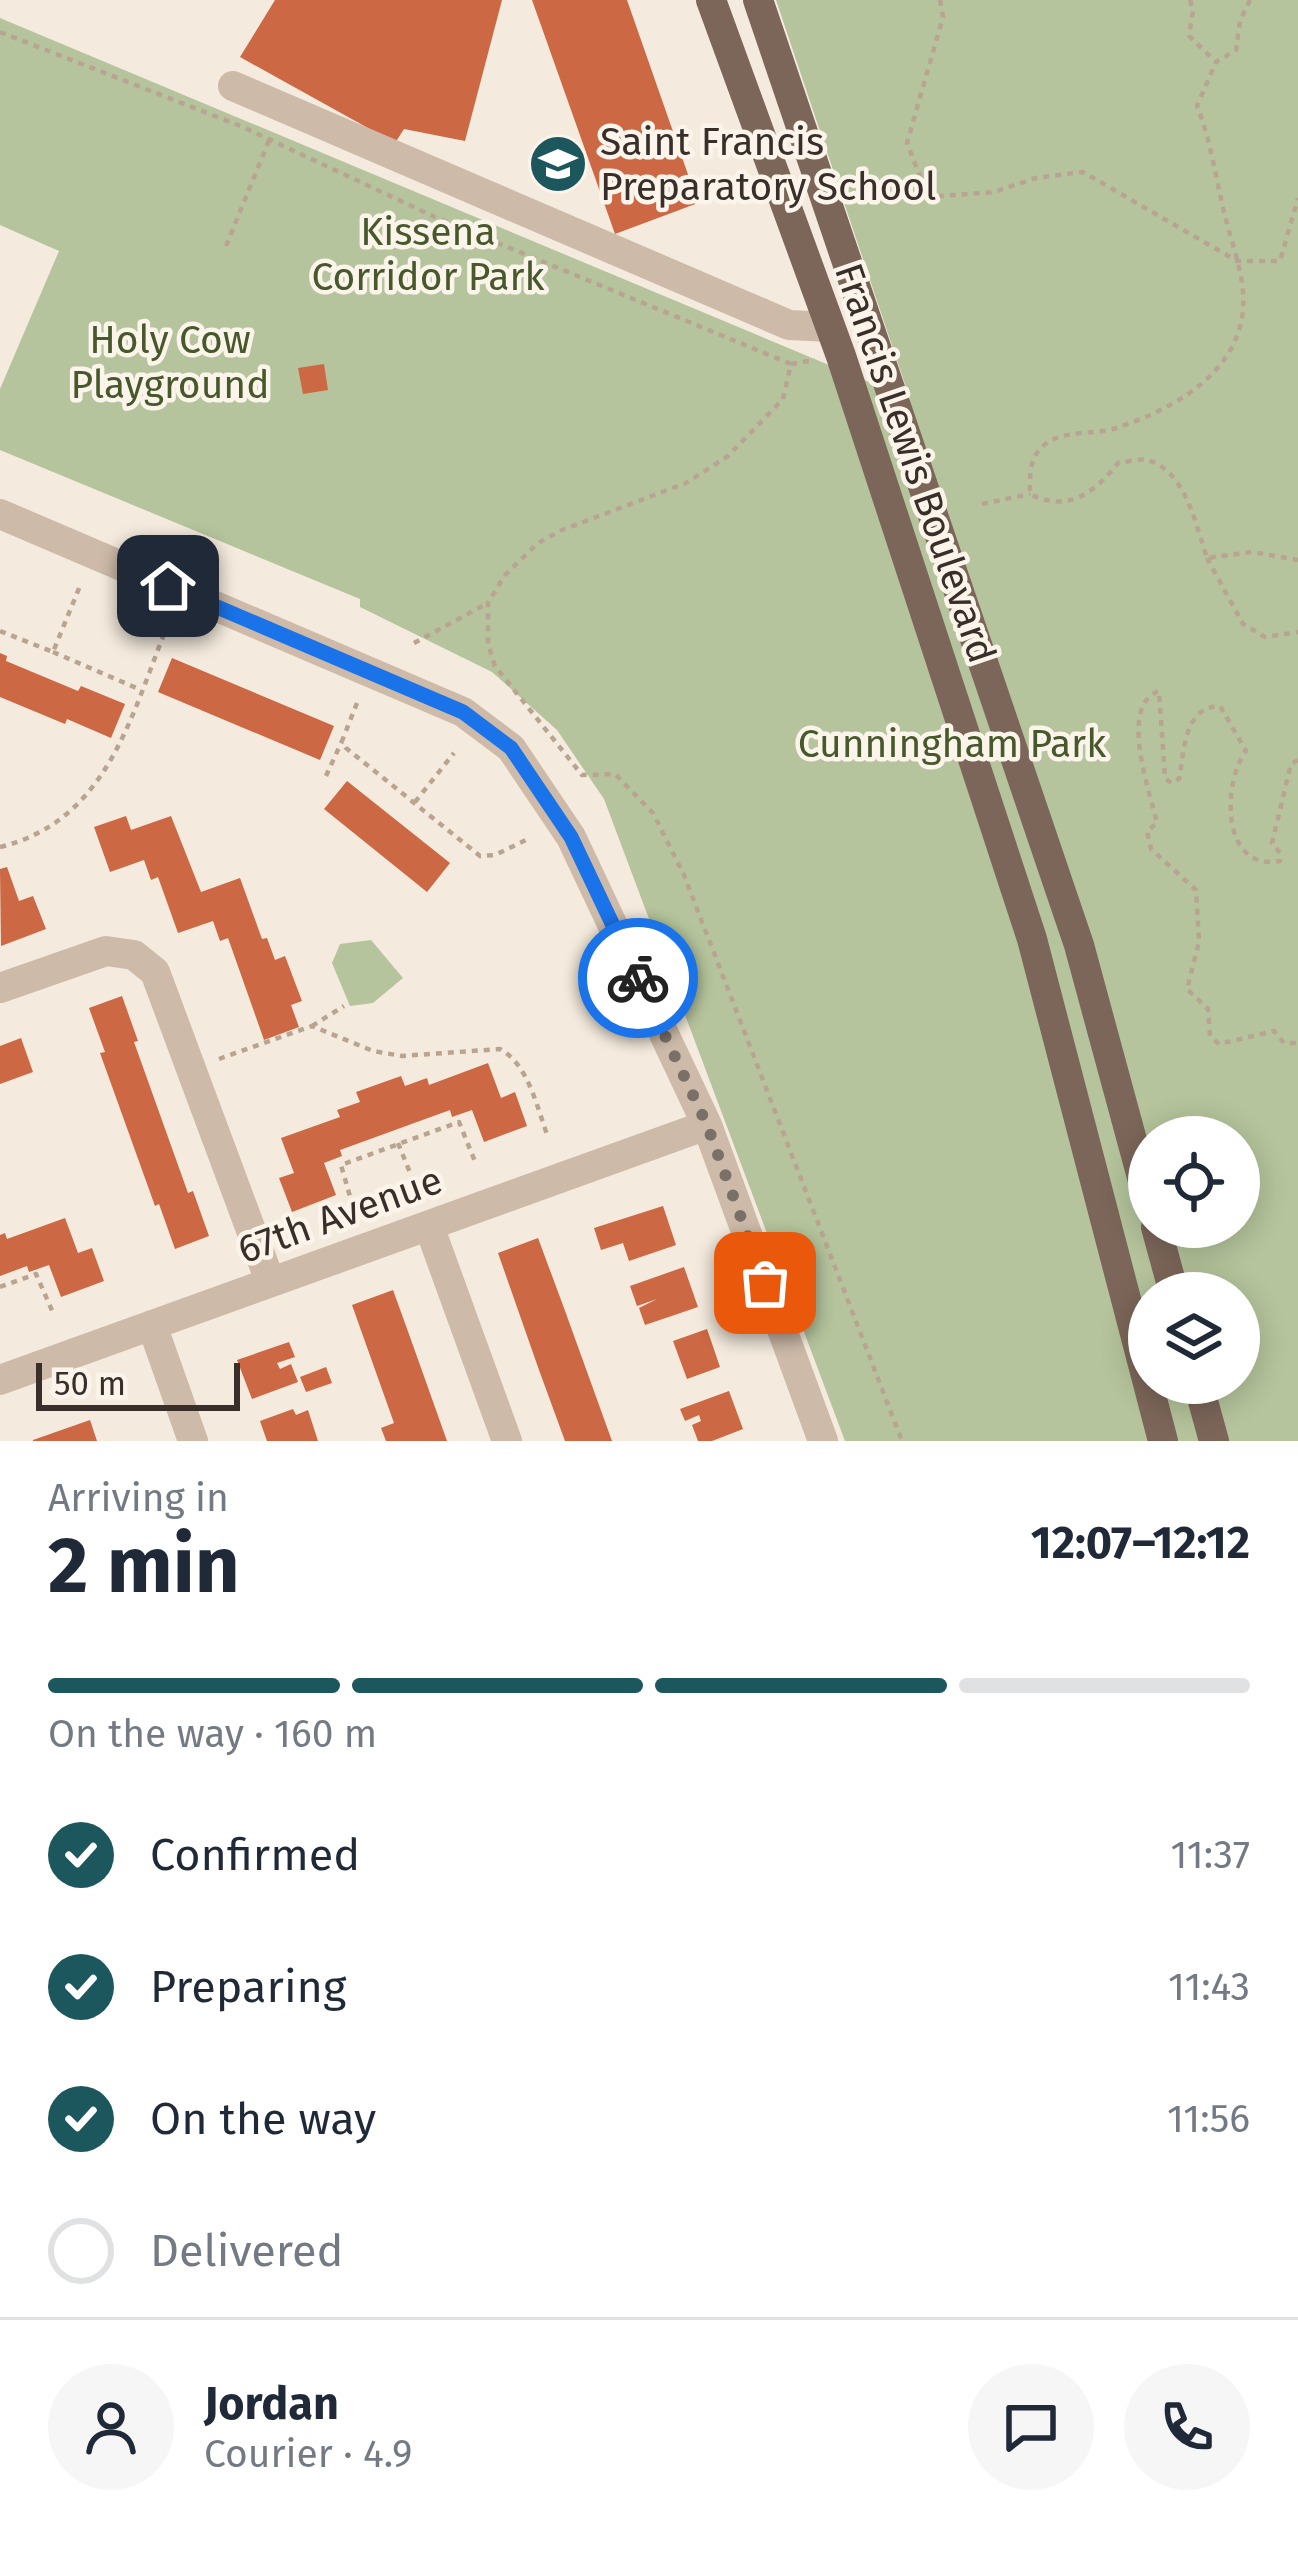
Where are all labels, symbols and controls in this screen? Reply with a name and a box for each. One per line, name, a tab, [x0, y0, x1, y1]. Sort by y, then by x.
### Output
place label: Saint Francis Preparatory School	[600, 119, 937, 210]
school or university icon: Saint Francis Preparatory School	[527, 133, 589, 195]
park label: Kissena Corridor Park	[311, 209, 545, 300]
street label: Francis Lewis Boulevard	[825, 257, 1005, 669]
park label: Holy Cow Playground	[70, 317, 270, 408]
pin	[117, 535, 219, 637]
icon: home	[135, 553, 201, 619]
park label: Cunningham Park	[798, 721, 1106, 767]
courier	[578, 918, 698, 1038]
icon: bike	[605, 945, 671, 1011]
map controls	[1128, 1116, 1260, 1404]
button: locate	[1128, 1116, 1260, 1248]
street label: 67th Avenue	[232, 1157, 448, 1273]
pin	[714, 1232, 816, 1334]
icon: bag	[732, 1250, 798, 1316]
button: layers	[1128, 1272, 1260, 1404]
scale bar	[36, 1357, 240, 1410]
text: 50 m	[54, 1364, 126, 1404]
text: Arriving in	[48, 1475, 229, 1521]
text: 12:07–12:12	[1031, 1516, 1250, 1570]
text: 2 min	[48, 1519, 240, 1613]
text: On the way · 160 m	[48, 1711, 377, 1757]
icon: check	[48, 1822, 114, 1888]
text: Confirmed	[150, 1828, 360, 1882]
text: 11:37	[1170, 1832, 1250, 1878]
icon: check	[48, 1954, 114, 2020]
text: Preparing	[150, 1960, 346, 2014]
text: 11:43	[1168, 1964, 1250, 2010]
icon: check	[48, 2086, 114, 2152]
text: On the way	[150, 2092, 376, 2146]
text: 11:56	[1167, 2096, 1250, 2142]
text: Delivered	[150, 2224, 343, 2278]
button: person	[48, 2364, 174, 2490]
button: chat	[968, 2364, 1094, 2490]
button: phone	[1124, 2364, 1250, 2490]
text: Jordan	[204, 2377, 339, 2431]
text: Courier · 4.9	[204, 2431, 413, 2477]

